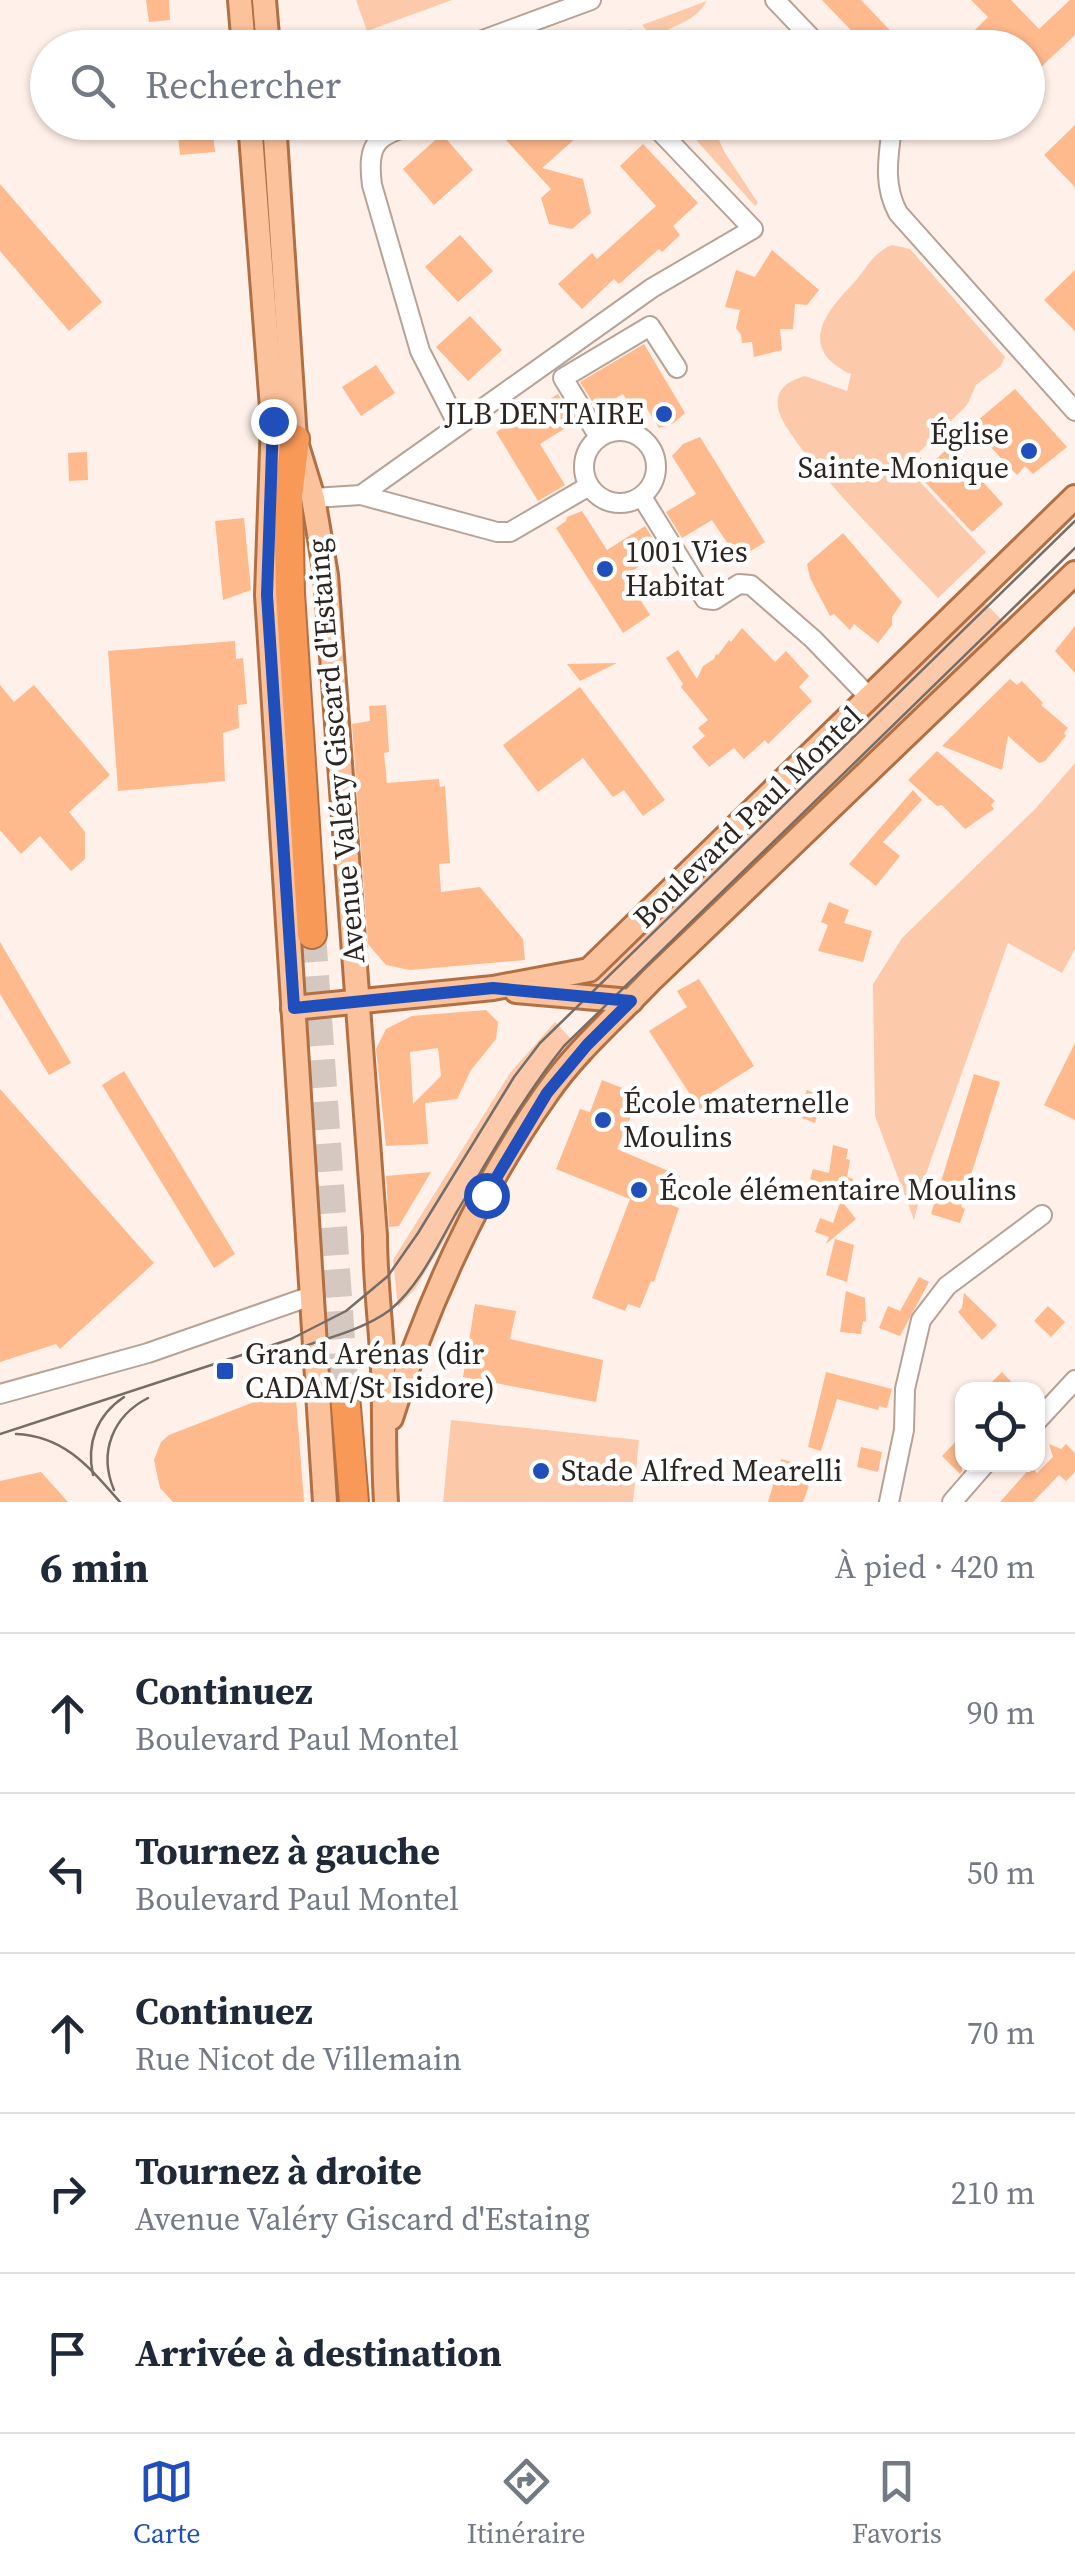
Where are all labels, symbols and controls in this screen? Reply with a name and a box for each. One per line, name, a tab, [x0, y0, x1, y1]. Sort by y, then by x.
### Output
search box	[30, 30, 1045, 140]
icon: search	[65, 58, 120, 113]
text: Rechercher	[145, 59, 341, 111]
place label: JLB DENTAIRE	[444, 393, 644, 434]
route end	[251, 399, 297, 445]
marker: JLB DENTAIRE	[653, 403, 675, 425]
place label: Église Sainte-Monique	[798, 413, 1009, 488]
marker: Église Sainte-Monique	[1018, 440, 1040, 462]
place label: 1001 Vies Habitat	[625, 531, 748, 606]
street label: Avenue Valéry Giscard d'Estaing	[296, 537, 375, 965]
marker: 1001 Vies Habitat	[594, 558, 616, 580]
street label: Boulevard Paul Montel	[624, 696, 871, 937]
place label: École maternelle Moulins	[623, 1082, 850, 1157]
marker: École maternelle Moulins	[592, 1109, 614, 1131]
place label: École élémentaire Moulins	[659, 1169, 1017, 1210]
route start	[464, 1173, 510, 1219]
marker: École élémentaire Moulins	[628, 1179, 650, 1201]
place label: Grand Arénas (dir CADAM/St Isidore)	[245, 1333, 495, 1408]
marker: Grand Arénas (dir CADAM/St Isidore)	[214, 1360, 236, 1382]
map controls	[955, 1382, 1045, 1472]
button: locate	[955, 1382, 1045, 1472]
place label: Stade Alfred Mearelli	[561, 1450, 842, 1491]
marker: Stade Alfred Mearelli	[530, 1460, 552, 1482]
text: 6 min	[40, 1538, 149, 1596]
text: À pied · 420 m	[835, 1545, 1035, 1589]
text: Continuez	[135, 1665, 313, 1717]
icon: ahead	[40, 1686, 95, 1741]
text: 90 m	[967, 1691, 1035, 1735]
text: Boulevard Paul Montel	[135, 1717, 459, 1761]
text: Tournez à gauche	[135, 1825, 440, 1877]
icon: left	[40, 1846, 95, 1901]
text: 50 m	[967, 1851, 1035, 1895]
text: Boulevard Paul Montel	[135, 1877, 459, 1921]
text: Continuez	[135, 1985, 313, 2037]
icon: ahead	[40, 2006, 95, 2061]
text: 70 m	[967, 2011, 1035, 2055]
text: Rue Nicot de Villemain	[135, 2037, 462, 2081]
text: Tournez à droite	[135, 2145, 422, 2197]
icon: right	[40, 2166, 95, 2221]
text: 210 m	[951, 2171, 1035, 2215]
text: Avenue Valéry Giscard d'Estaing	[135, 2197, 590, 2241]
icon: arrive	[40, 2326, 95, 2381]
text: Arrivée à destination	[135, 2327, 502, 2379]
tab: Carte	[133, 2454, 201, 2552]
tab: Itinéraire	[467, 2454, 586, 2552]
tab: Favoris	[852, 2454, 942, 2552]

